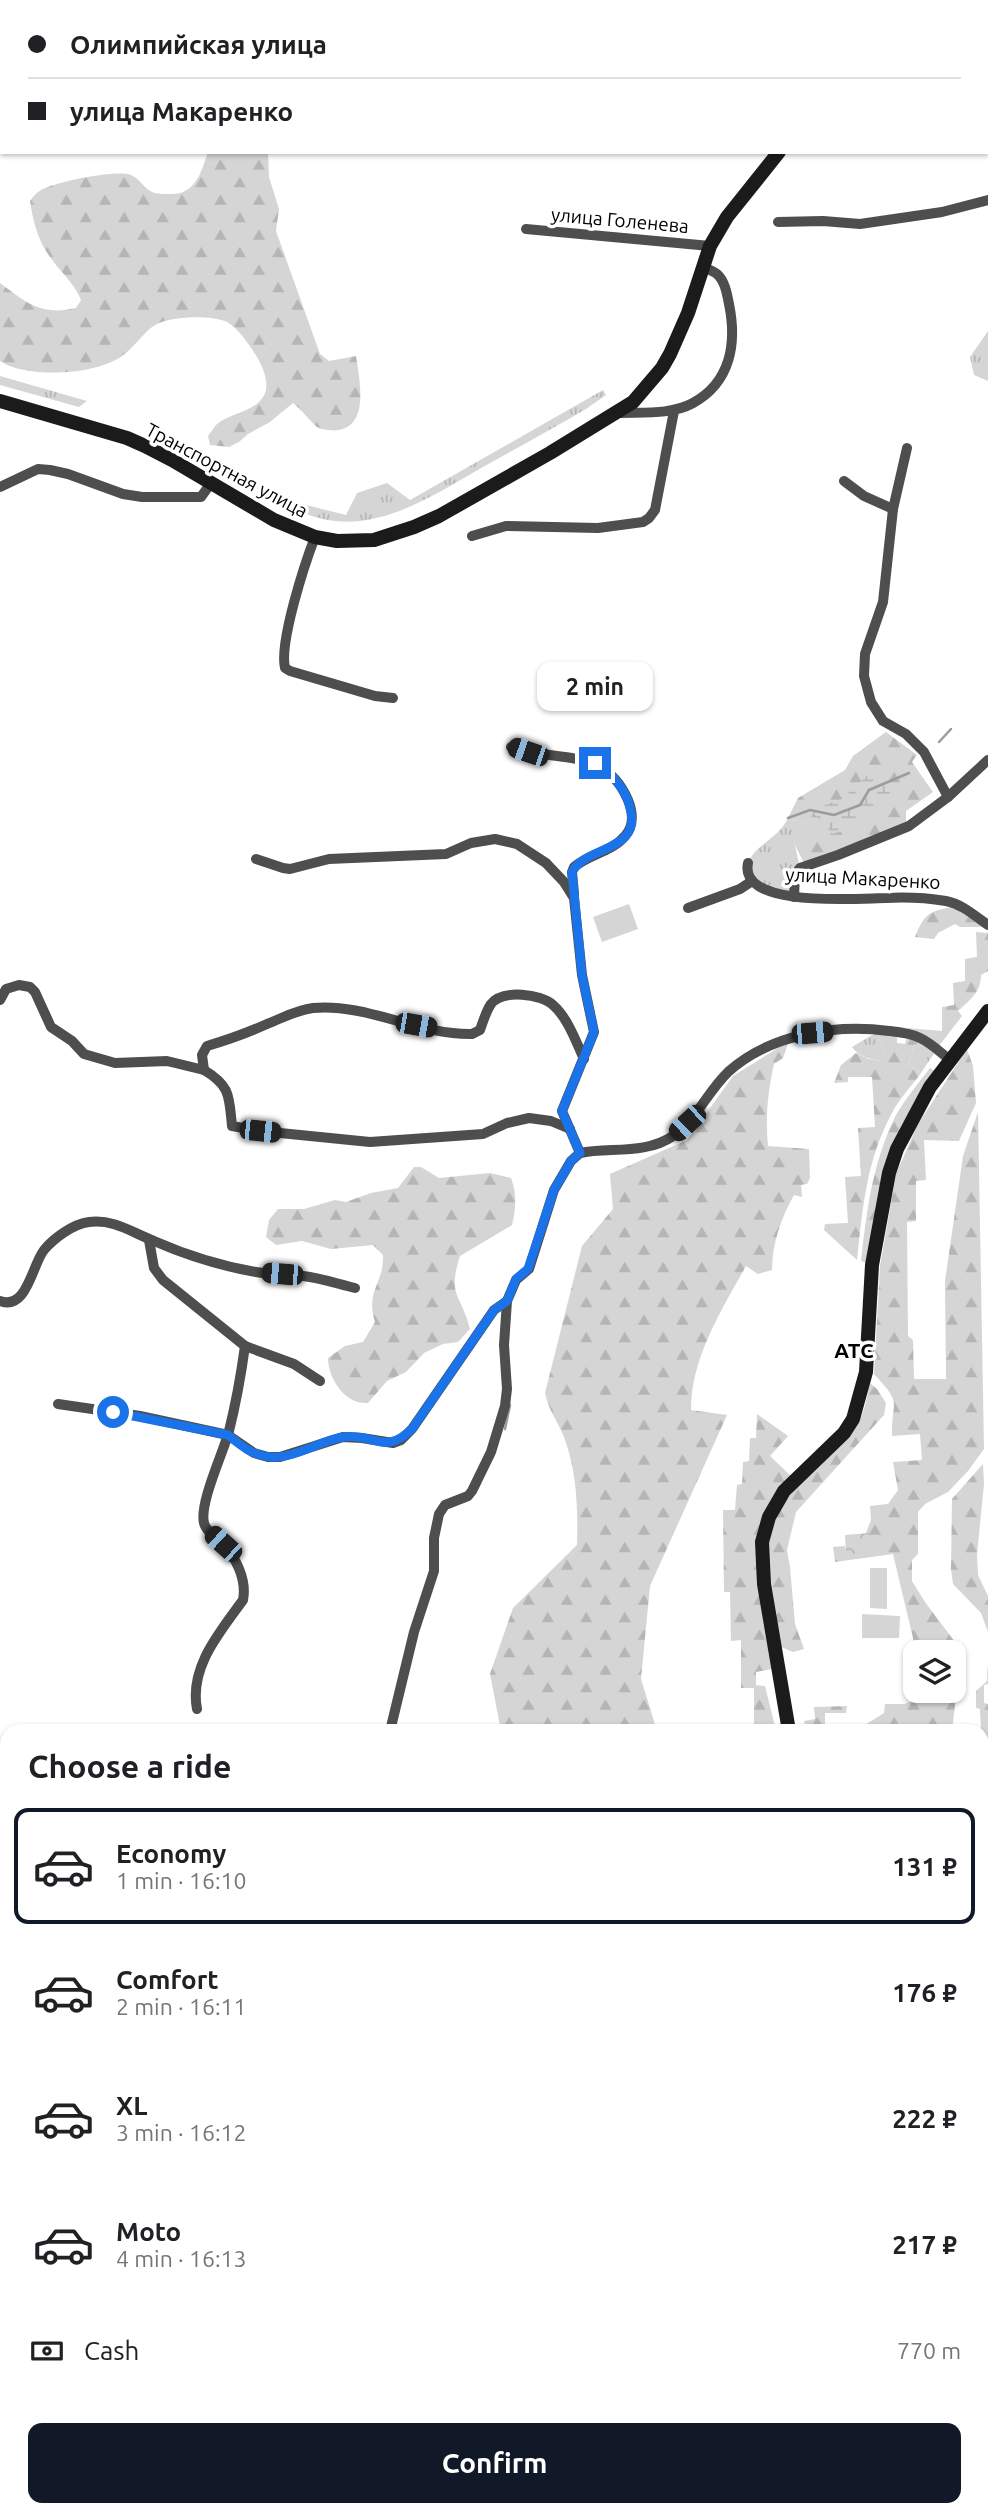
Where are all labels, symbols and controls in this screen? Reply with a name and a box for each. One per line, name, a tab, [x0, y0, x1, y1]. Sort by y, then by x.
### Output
text: Олимпийская улица	[70, 30, 327, 59]
text: улица Макаренко	[70, 97, 293, 126]
street label: улица Голенева	[550, 203, 690, 237]
street label: Транспортная улица	[142, 418, 312, 522]
callout: 2 min	[537, 662, 653, 710]
text: 2 min	[566, 674, 624, 699]
car	[505, 735, 552, 769]
route end	[579, 747, 611, 779]
street label: улица Макаренко	[785, 863, 941, 893]
car	[394, 1011, 439, 1039]
car	[791, 1021, 834, 1045]
car	[665, 1101, 710, 1145]
car	[239, 1118, 282, 1144]
car	[261, 1262, 304, 1286]
district label: АТС	[834, 1338, 874, 1362]
route start	[97, 1396, 129, 1428]
car	[201, 1522, 246, 1566]
map controls	[903, 1640, 966, 1703]
button: layers	[903, 1640, 966, 1703]
text: Choose a ride	[28, 1748, 231, 1784]
icon: car	[32, 1835, 95, 1898]
text: Economy	[116, 1839, 226, 1868]
text: 131 ₽	[892, 1852, 957, 1881]
text: 1 min · 16:10	[116, 1868, 247, 1893]
icon: car	[32, 1961, 95, 2024]
text: Comfort	[116, 1965, 219, 1994]
text: 176 ₽	[892, 1978, 957, 2007]
text: 2 min · 16:11	[116, 1994, 247, 2019]
icon: car	[32, 2087, 95, 2150]
text: XL	[116, 2091, 147, 2120]
text: 222 ₽	[892, 2104, 957, 2133]
text: 3 min · 16:12	[116, 2120, 247, 2145]
icon: car	[32, 2213, 95, 2276]
text: Moto	[116, 2217, 181, 2246]
text: 217 ₽	[892, 2230, 957, 2259]
text: 4 min · 16:13	[116, 2246, 247, 2271]
icon: cash	[28, 2332, 66, 2370]
text: Cash	[84, 2336, 139, 2365]
text: 770 m	[897, 2338, 961, 2363]
button: Confirm	[28, 2423, 961, 2503]

